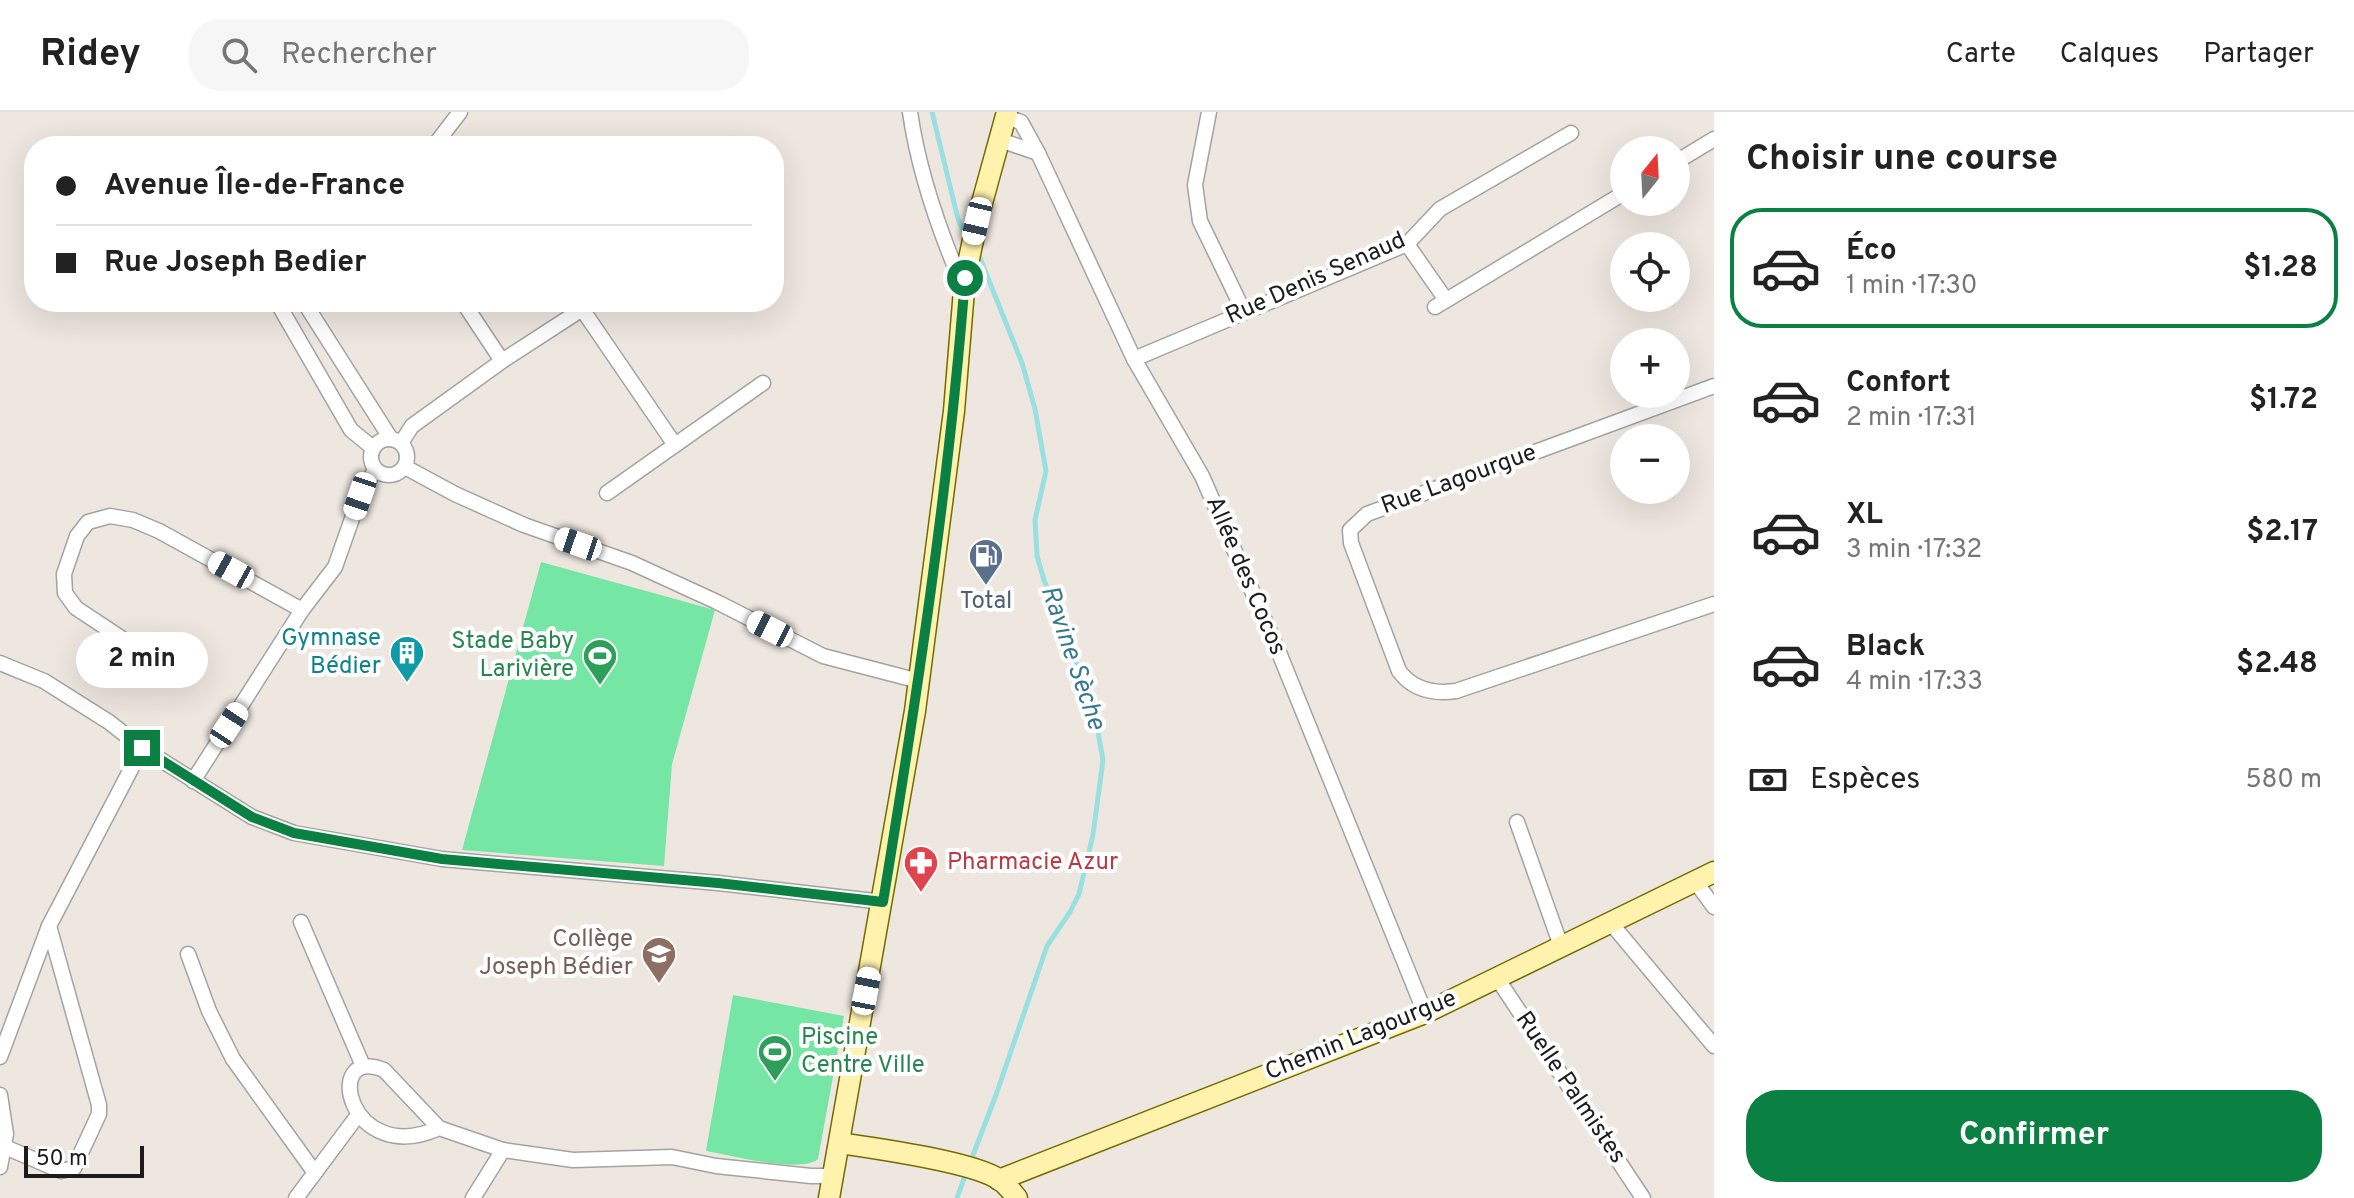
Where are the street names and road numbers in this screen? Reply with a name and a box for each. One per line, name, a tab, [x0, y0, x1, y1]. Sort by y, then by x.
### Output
street label: Rue Denis Senaud	[1221, 226, 1411, 332]
street label: Rue Lagourgue	[1377, 438, 1541, 522]
street label: Allée des Cocos	[1198, 492, 1292, 660]
street label: Chemin Lagourgue	[1261, 984, 1461, 1088]
street label: Ruelle Palmistes	[1508, 1006, 1632, 1170]

